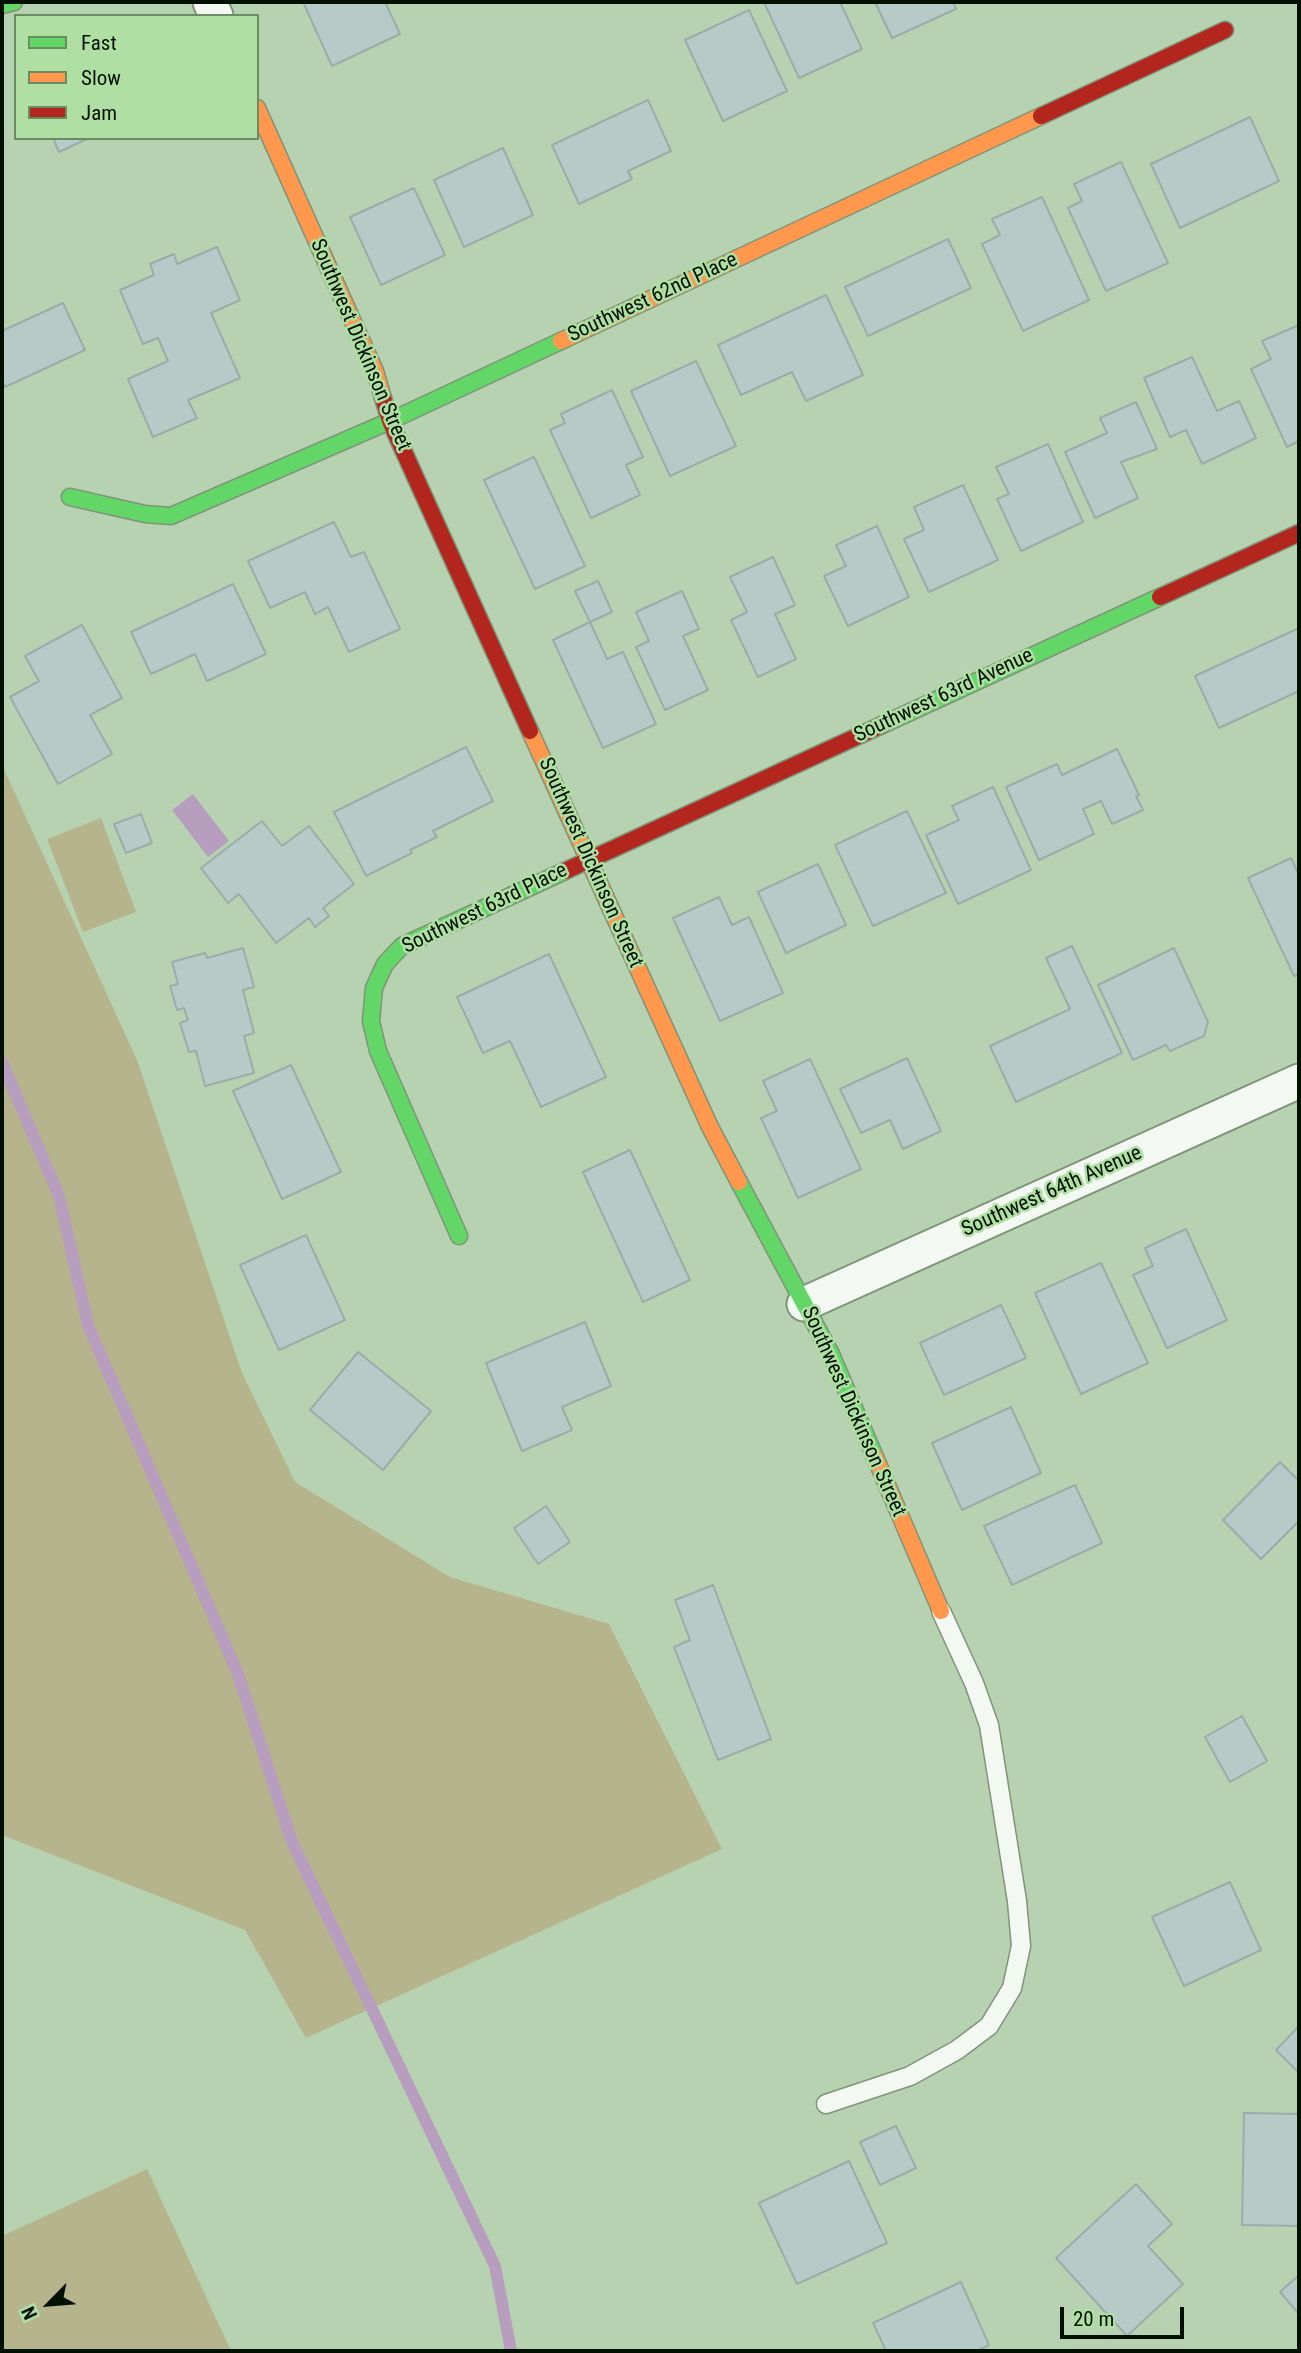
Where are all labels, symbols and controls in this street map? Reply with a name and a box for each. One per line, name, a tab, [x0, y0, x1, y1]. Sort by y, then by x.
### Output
legend	[14, 14, 259, 140]
text: Fast	[81, 31, 117, 55]
text: Slow	[81, 66, 121, 90]
text: Jam	[81, 101, 117, 125]
street label: Southwest Dickinson Street	[304, 235, 416, 455]
street label: Southwest 62nd Place	[564, 248, 742, 348]
street label: Southwest 63rd Avenue	[850, 643, 1038, 749]
street label: Southwest Dickinson Street	[532, 754, 648, 972]
street label: Southwest 63rd Place	[398, 858, 572, 960]
street label: Southwest 64th Avenue	[958, 1141, 1146, 1243]
street label: Southwest Dickinson Street	[795, 1303, 911, 1521]
north arrow	[14, 2269, 84, 2339]
scale bar	[1063, 2294, 1187, 2338]
text: N	[17, 2303, 42, 2323]
text: 20 m	[1073, 2307, 1114, 2331]

